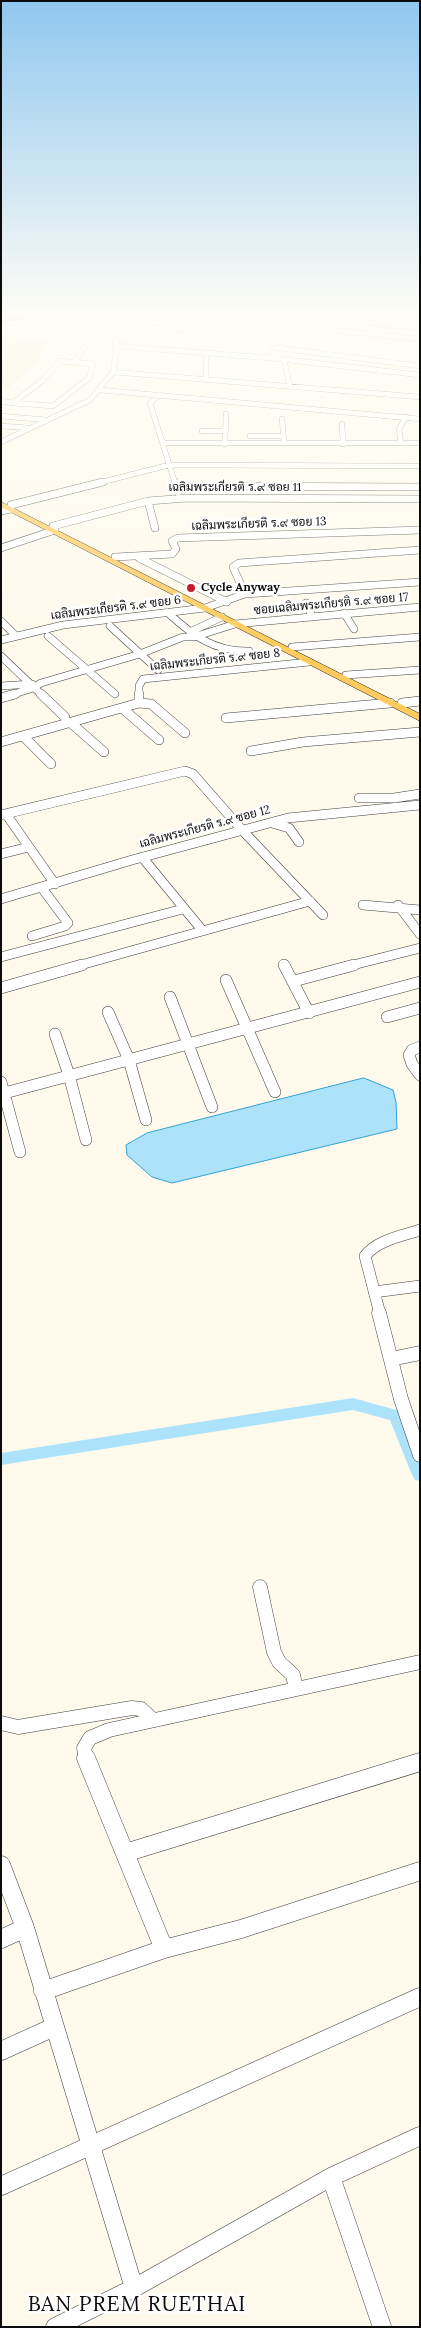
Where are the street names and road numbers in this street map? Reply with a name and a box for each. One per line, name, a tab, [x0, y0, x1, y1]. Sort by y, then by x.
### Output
street label: เฉลิมพระเกียรติ ร.๙ ซอย 11	[169, 481, 301, 495]
street label: เฉลิมพระเกียรติ ร.๙ ซอย 13	[191, 514, 327, 534]
street label: ซอยเฉลิมพระเกียรติ ร.๙ ซอย 17	[253, 590, 409, 618]
street label: เฉลิมพระเกียรติ ร.๙ ซอย 6	[50, 593, 182, 623]
street label: เฉลิมพระเกียรติ ร.๙ ซอย 8	[149, 646, 281, 674]
street label: เฉลิมพระเกียรติ ร.๙ ซอย 12	[138, 803, 272, 851]

